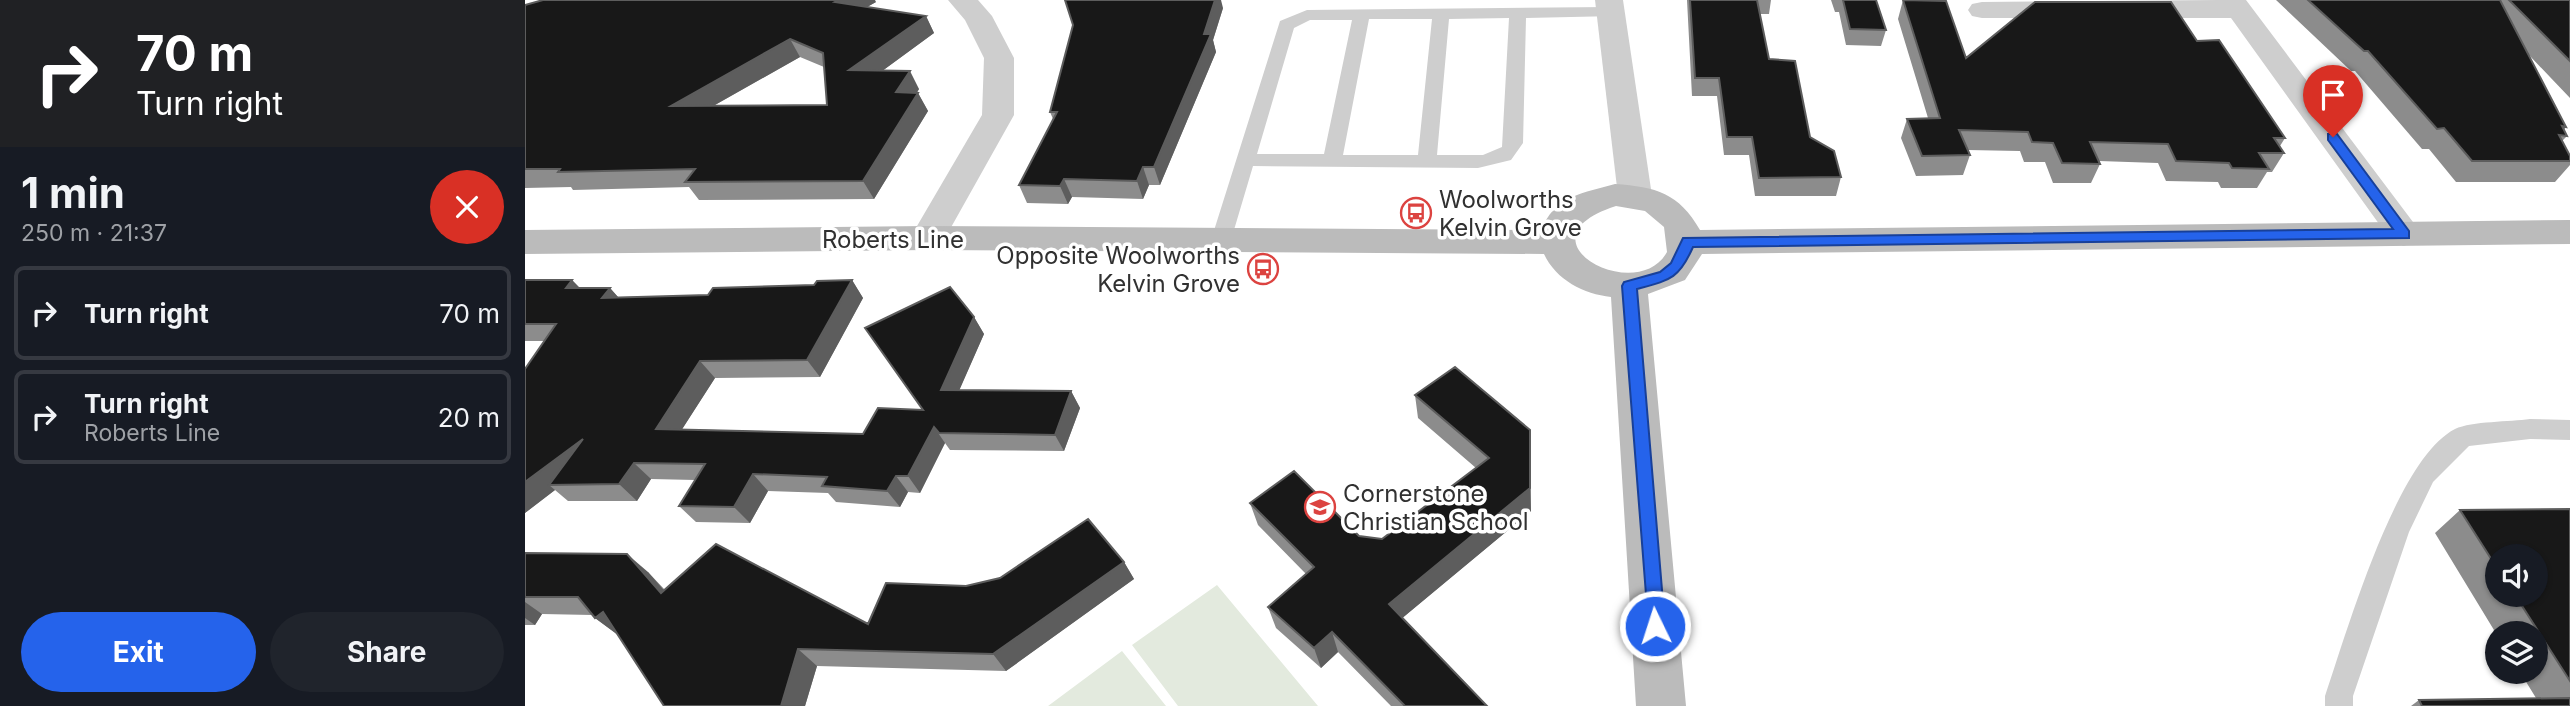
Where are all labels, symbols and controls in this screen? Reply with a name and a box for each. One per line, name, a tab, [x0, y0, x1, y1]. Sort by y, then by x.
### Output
text: 70 m	[136, 24, 253, 83]
icon: right	[21, 28, 112, 119]
pin	[2303, 65, 2363, 137]
icon: arrive	[2314, 76, 2352, 114]
text: Turn right	[136, 84, 283, 123]
text: 1 min	[21, 167, 125, 218]
button: close	[430, 170, 504, 244]
place label: Woolworths Kelvin Grove	[1439, 185, 1582, 242]
bus stop icon: Woolworths Kelvin Grove	[1399, 196, 1433, 230]
text: 250 m · 21:37	[21, 219, 167, 247]
street label: Roberts Line	[822, 225, 964, 254]
place label: Opposite Woolworths Kelvin Grove	[996, 241, 1240, 298]
bus stop icon: Opposite Woolworths Kelvin Grove	[1246, 252, 1280, 286]
icon: right	[25, 294, 63, 332]
text: Turn right	[84, 298, 209, 329]
text: 70 m	[439, 298, 500, 329]
text: Turn right	[84, 388, 209, 419]
icon: right	[25, 398, 63, 436]
text: 20 m	[438, 402, 500, 433]
text: Roberts Line	[84, 419, 220, 447]
place label: Cornerstone Christian School	[1343, 479, 1529, 536]
school or university icon: Cornerstone Christian School	[1303, 490, 1337, 524]
map controls	[2485, 544, 2548, 684]
button: sound	[2485, 544, 2548, 607]
position arrow	[1618, 589, 1692, 663]
button: Exit	[21, 612, 256, 692]
button: Share	[270, 612, 504, 692]
button: layers	[2485, 621, 2548, 684]

